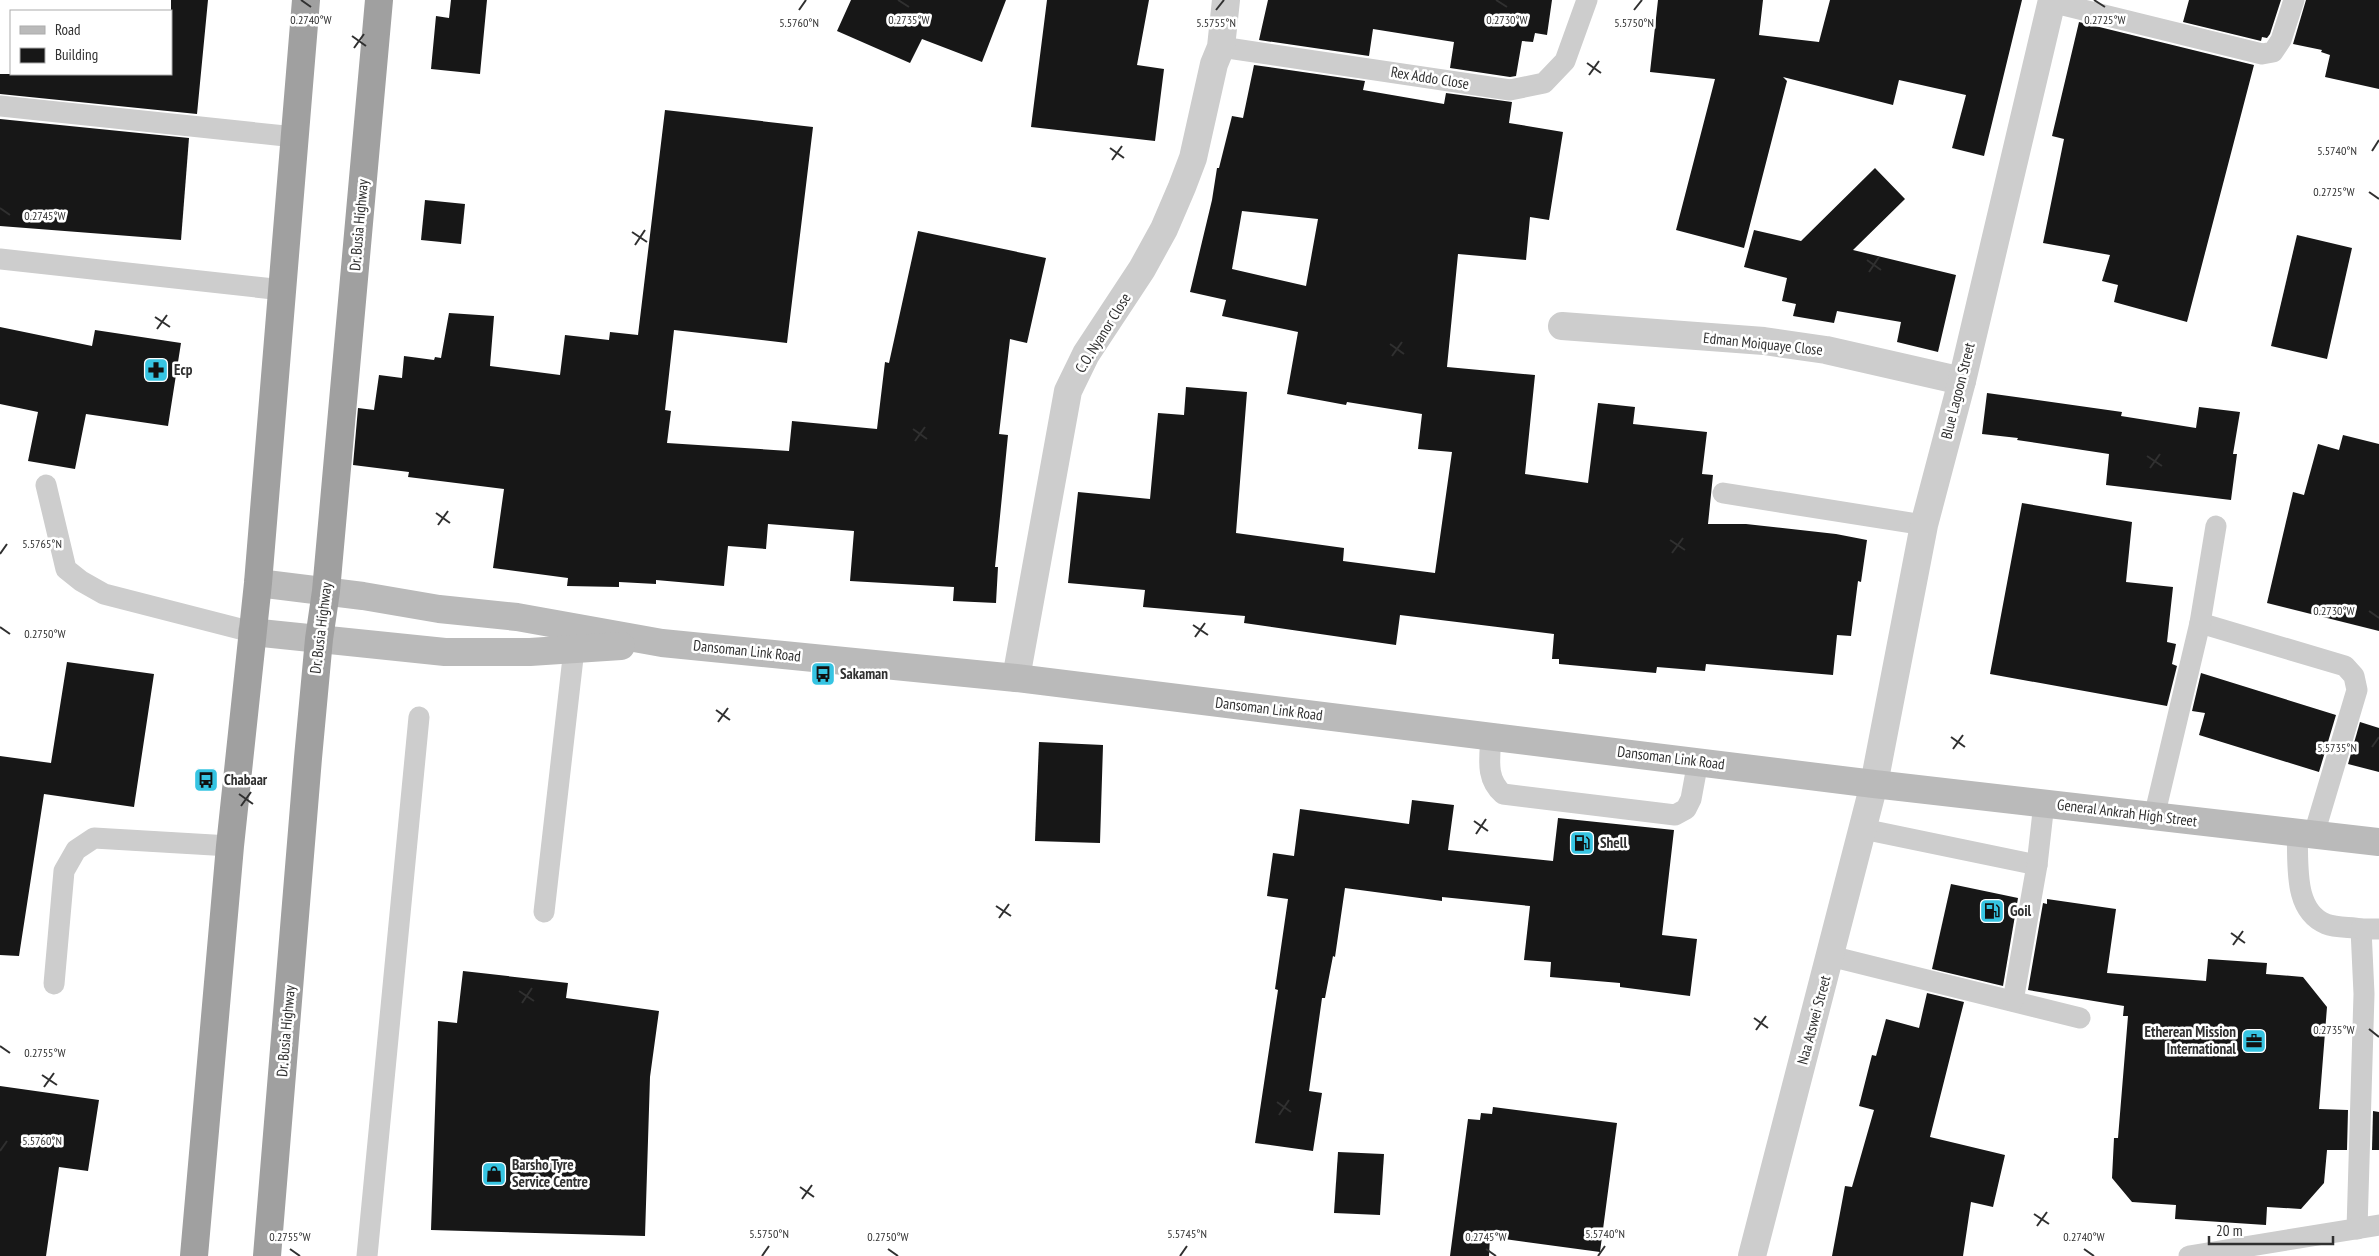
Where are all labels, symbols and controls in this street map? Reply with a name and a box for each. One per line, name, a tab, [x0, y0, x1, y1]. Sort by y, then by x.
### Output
legend	[10, 10, 172, 75]
text: 0.2740°W	[290, 12, 332, 27]
text: 0.2735°W	[888, 12, 930, 27]
text: 0.2730°W	[1486, 12, 1528, 27]
text: 0.2725°W	[2084, 12, 2126, 27]
text: 5.5760°N	[779, 15, 819, 30]
text: 5.5755°N	[1196, 15, 1236, 30]
text: 5.5750°N	[1614, 15, 1654, 30]
text: Road	[55, 20, 81, 39]
text: Building	[55, 45, 98, 64]
street label: Rex Addo Close	[1390, 62, 1471, 93]
text: 5.5740°N	[2317, 143, 2357, 158]
street label: Dr. Busia Highway	[345, 178, 372, 272]
text: 0.2725°W	[2313, 184, 2355, 199]
text: 0.2745°W	[24, 208, 66, 223]
street label: C.O. Nyanor Close	[1071, 289, 1135, 376]
street label: Edman Moiquaye Close	[1702, 328, 1824, 359]
street label: Blue Lagoon Street	[1936, 341, 1979, 441]
pharmacy icon: Ecp	[143, 357, 169, 383]
place label: Ecp	[174, 360, 193, 379]
text: 5.5765°N	[22, 536, 62, 551]
street label: Dr. Busia Highway	[305, 581, 336, 675]
text: 0.2730°W	[2313, 603, 2355, 618]
text: 0.2750°W	[24, 626, 66, 641]
street label: Dansoman Link Road	[692, 635, 802, 666]
bus stop icon: Sakaman	[810, 661, 836, 687]
place label: Sakaman	[840, 664, 888, 683]
street label: Dansoman Link Road	[1214, 693, 1324, 725]
text: 5.5735°N	[2317, 740, 2357, 755]
street label: Dansoman Link Road	[1616, 742, 1726, 774]
bus stop icon: Chabaar	[193, 767, 219, 793]
place label: Chabaar	[224, 770, 268, 789]
street label: General Ankrah High Street	[2056, 794, 2198, 831]
fuel station icon: Shell	[1569, 830, 1595, 856]
place label: Shell	[1600, 833, 1627, 852]
fuel station icon: Goil	[1979, 898, 2005, 924]
place label: Goil	[2010, 901, 2032, 920]
street label: Naa Atswei Street	[1793, 973, 1835, 1066]
street label: Dr. Busia Highway	[272, 984, 299, 1078]
place label: Etherean Mission International	[2145, 1022, 2236, 1058]
text: 0.2735°W	[2313, 1022, 2355, 1037]
office icon: Etherean Mission International	[2241, 1028, 2267, 1054]
text: 0.2755°W	[24, 1045, 66, 1060]
text: 5.5760°N	[22, 1133, 62, 1148]
place label: Barsho Tyre Service Centre	[512, 1155, 588, 1191]
shop icon: Barsho Tyre Service Centre	[481, 1161, 507, 1187]
scale bar	[2209, 1214, 2333, 1246]
text: 20 m	[2216, 1221, 2242, 1240]
text: 5.5750°N	[749, 1226, 789, 1241]
text: 5.5745°N	[1167, 1226, 1207, 1241]
text: 5.5740°N	[1585, 1226, 1625, 1241]
text: 0.2755°W	[269, 1229, 311, 1244]
text: 0.2750°W	[867, 1229, 909, 1244]
text: 0.2745°W	[1465, 1229, 1507, 1244]
text: 0.2740°W	[2063, 1229, 2105, 1244]

